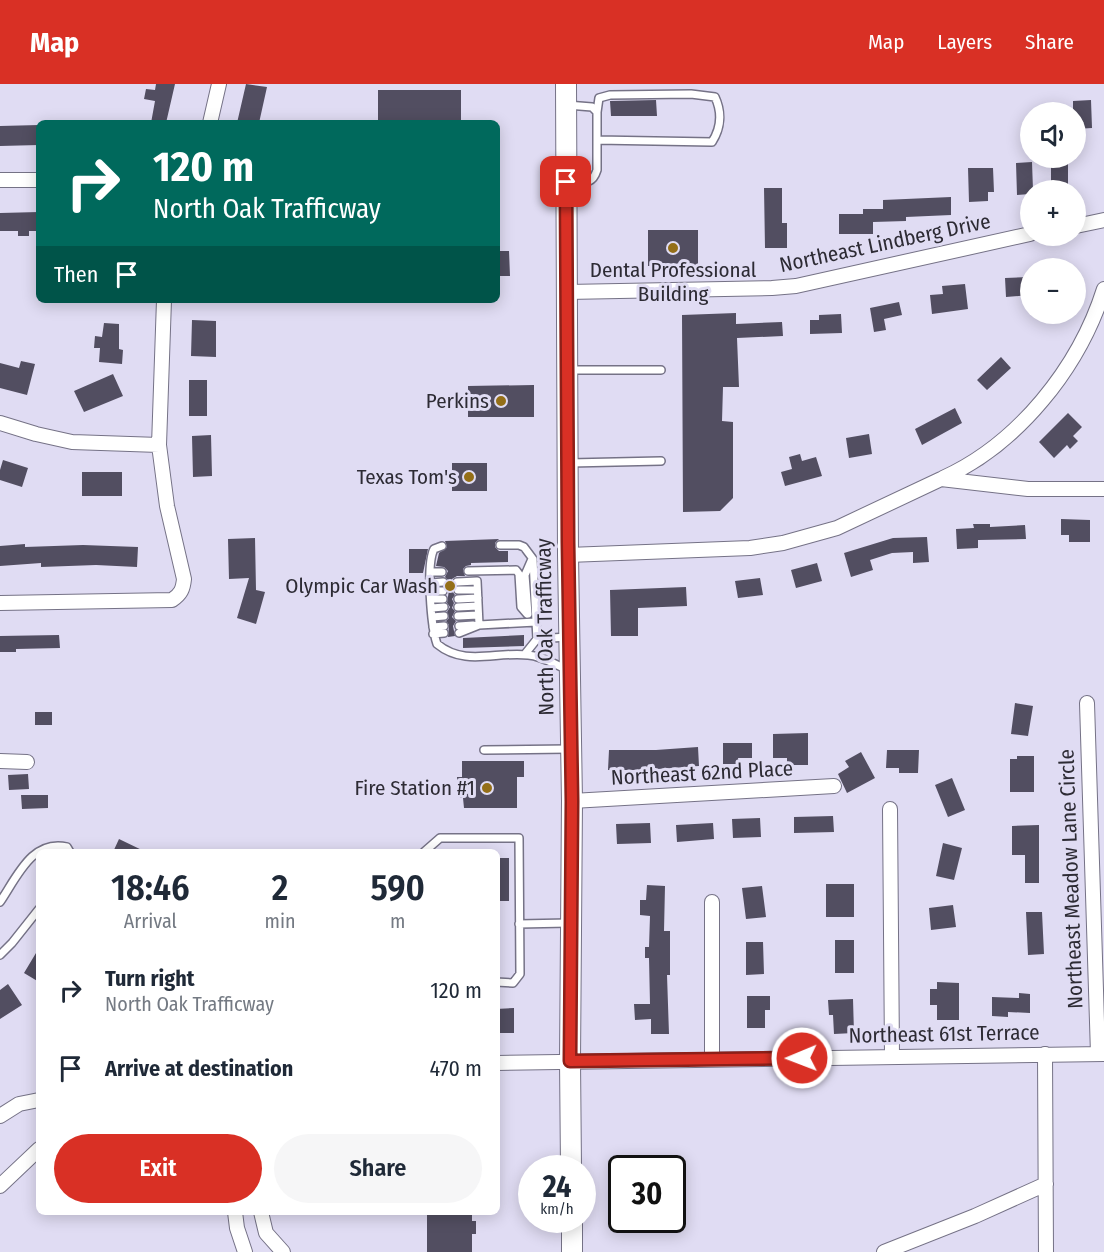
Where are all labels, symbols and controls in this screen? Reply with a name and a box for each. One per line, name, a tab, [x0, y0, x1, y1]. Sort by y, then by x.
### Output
text: Map	[30, 26, 79, 59]
text: Map	[868, 29, 904, 55]
text: Layers	[937, 29, 992, 55]
text: Share	[1025, 29, 1074, 55]
map controls	[1020, 102, 1086, 324]
button: sound	[1020, 102, 1086, 168]
text: 120 m	[153, 142, 254, 192]
icon: right	[54, 144, 132, 222]
pin	[540, 156, 591, 207]
icon: arrive	[549, 165, 582, 198]
button: +	[1020, 180, 1086, 246]
text: North Oak Trafficway	[153, 193, 381, 225]
street label: Northeast Lindberg Drive	[777, 208, 993, 278]
marker: Dental Professional Building	[666, 241, 680, 255]
place label: Dental Professional Building	[590, 257, 757, 307]
icon: arrive	[110, 258, 143, 291]
button: −	[1020, 258, 1086, 324]
text: Then	[54, 261, 98, 288]
place label: Perkins	[426, 388, 489, 414]
marker: Perkins	[494, 394, 508, 408]
place label: Texas Tom's	[357, 464, 457, 490]
marker: Texas Tom's	[462, 470, 476, 484]
street label: North Oak Trafficway	[530, 538, 560, 716]
place label: Olympic Car Wash	[285, 573, 438, 599]
marker: Olympic Car Wash	[443, 579, 457, 593]
street label: Northeast Meadow Lane Circle	[1053, 749, 1089, 1009]
street label: Northeast 62nd Place	[610, 755, 794, 791]
place label: Fire Station #1	[354, 775, 475, 801]
marker: Fire Station #1	[480, 781, 494, 795]
text: 18:46	[111, 866, 190, 910]
text: 2	[272, 866, 288, 910]
text: 590	[370, 866, 425, 910]
text: Arrival	[124, 909, 177, 933]
text: min	[265, 909, 296, 933]
text: m	[390, 909, 405, 933]
text: Turn right	[105, 965, 194, 992]
icon: right	[54, 974, 87, 1007]
text: 120 m	[430, 977, 482, 1004]
text: North Oak Trafficway	[105, 992, 274, 1016]
street label: Northeast 61st Terrace	[848, 1019, 1040, 1049]
position arrow	[770, 1026, 834, 1090]
icon: arrive	[54, 1052, 87, 1085]
text: Arrive at destination	[105, 1055, 293, 1082]
text: 470 m	[430, 1055, 482, 1082]
button: Exit	[54, 1134, 262, 1203]
button: Share	[274, 1134, 482, 1203]
speed limit sign: 30	[608, 1155, 686, 1233]
text: 24	[543, 1169, 571, 1205]
text: km/h	[540, 1200, 574, 1218]

